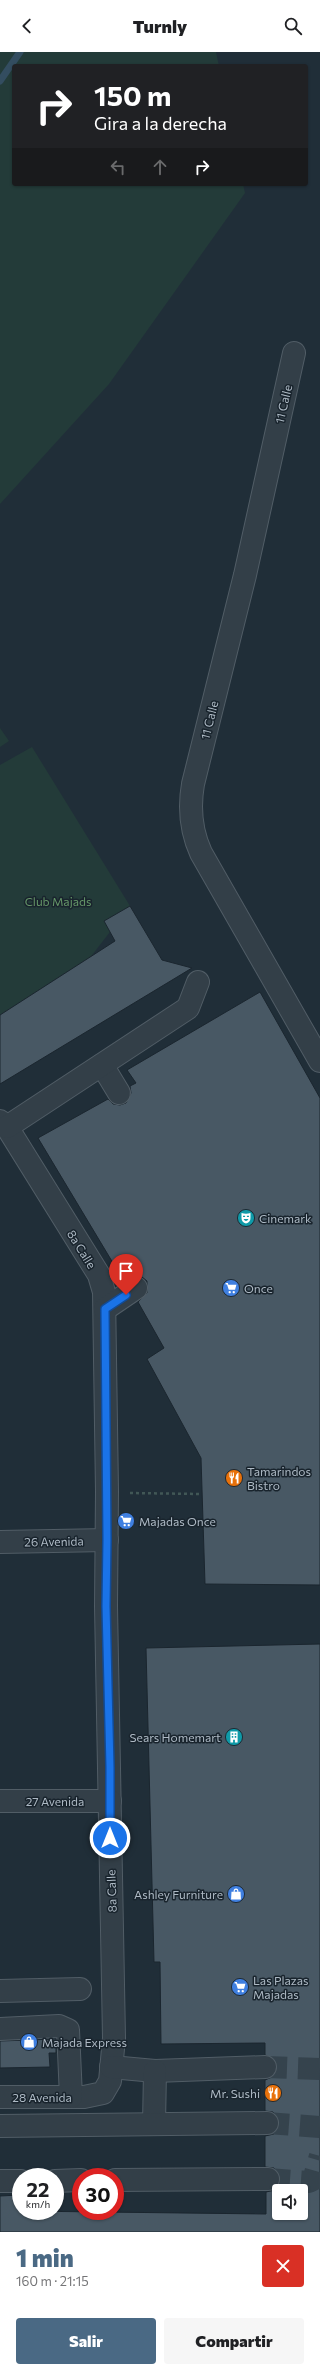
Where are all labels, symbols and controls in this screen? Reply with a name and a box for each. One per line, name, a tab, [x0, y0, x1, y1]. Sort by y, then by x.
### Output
icon: back	[16, 15, 38, 37]
text: Turnly	[133, 15, 187, 37]
icon: search	[282, 15, 304, 37]
text: 150 m	[94, 78, 171, 112]
icon: right	[28, 80, 80, 132]
text: Gira a la derecha	[94, 112, 227, 134]
icon: left	[107, 156, 129, 178]
icon: ahead	[149, 156, 171, 178]
icon: right	[191, 156, 213, 178]
street label: 11 Calle	[272, 383, 294, 425]
street label: 11 Calle	[197, 699, 221, 741]
park label: Club Majads	[25, 894, 91, 908]
theatre icon: Cinemark	[236, 1208, 256, 1228]
place label: Cinemark	[259, 1211, 312, 1225]
street label: 8a Calle	[65, 1227, 99, 1271]
pin	[109, 1254, 143, 1295]
icon: arrive	[115, 1260, 137, 1282]
supermarket icon: Once	[221, 1278, 241, 1298]
place label: Once	[244, 1281, 273, 1295]
place label: Tamarindos Bistro	[247, 1464, 311, 1492]
restaurant icon: Tamarindos Bistro	[224, 1468, 244, 1488]
supermarket icon: Majadas Once	[116, 1511, 136, 1531]
place label: Majadas Once	[139, 1514, 216, 1528]
street label: 26 Avenida	[24, 1533, 84, 1549]
building icon: Sears Homemart	[224, 1727, 244, 1747]
place label: Sears Homemart	[130, 1730, 221, 1744]
street label: 27 Avenida	[26, 1794, 84, 1808]
position arrow	[89, 1817, 131, 1859]
street label: 8a Calle	[103, 1869, 119, 1913]
shop icon: Ashley Furniture	[226, 1884, 246, 1904]
place label: Ashley Furniture	[134, 1887, 223, 1901]
place label: Las Plazas Majadas	[253, 1973, 308, 2001]
supermarket icon: Las Plazas Majadas	[230, 1977, 250, 1997]
shop icon: Majada Express	[19, 2032, 39, 2052]
place label: Majada Express	[42, 2035, 127, 2049]
restaurant icon: Mr. Sushi	[263, 2083, 283, 2103]
place label: Mr. Sushi	[210, 2086, 260, 2100]
street label: 28 Avenida	[12, 2090, 72, 2104]
speed limit sign: 30	[72, 2168, 124, 2220]
text: 22	[27, 2177, 49, 2201]
map controls	[272, 2184, 308, 2220]
button: sound	[272, 2184, 308, 2220]
text: km/h	[26, 2198, 50, 2210]
text: 1 min	[16, 2243, 74, 2272]
button: close	[262, 2245, 304, 2287]
text: 160 m · 21:15	[16, 2273, 89, 2289]
button: Salir	[16, 2318, 156, 2364]
button: Compartir	[164, 2318, 304, 2364]

